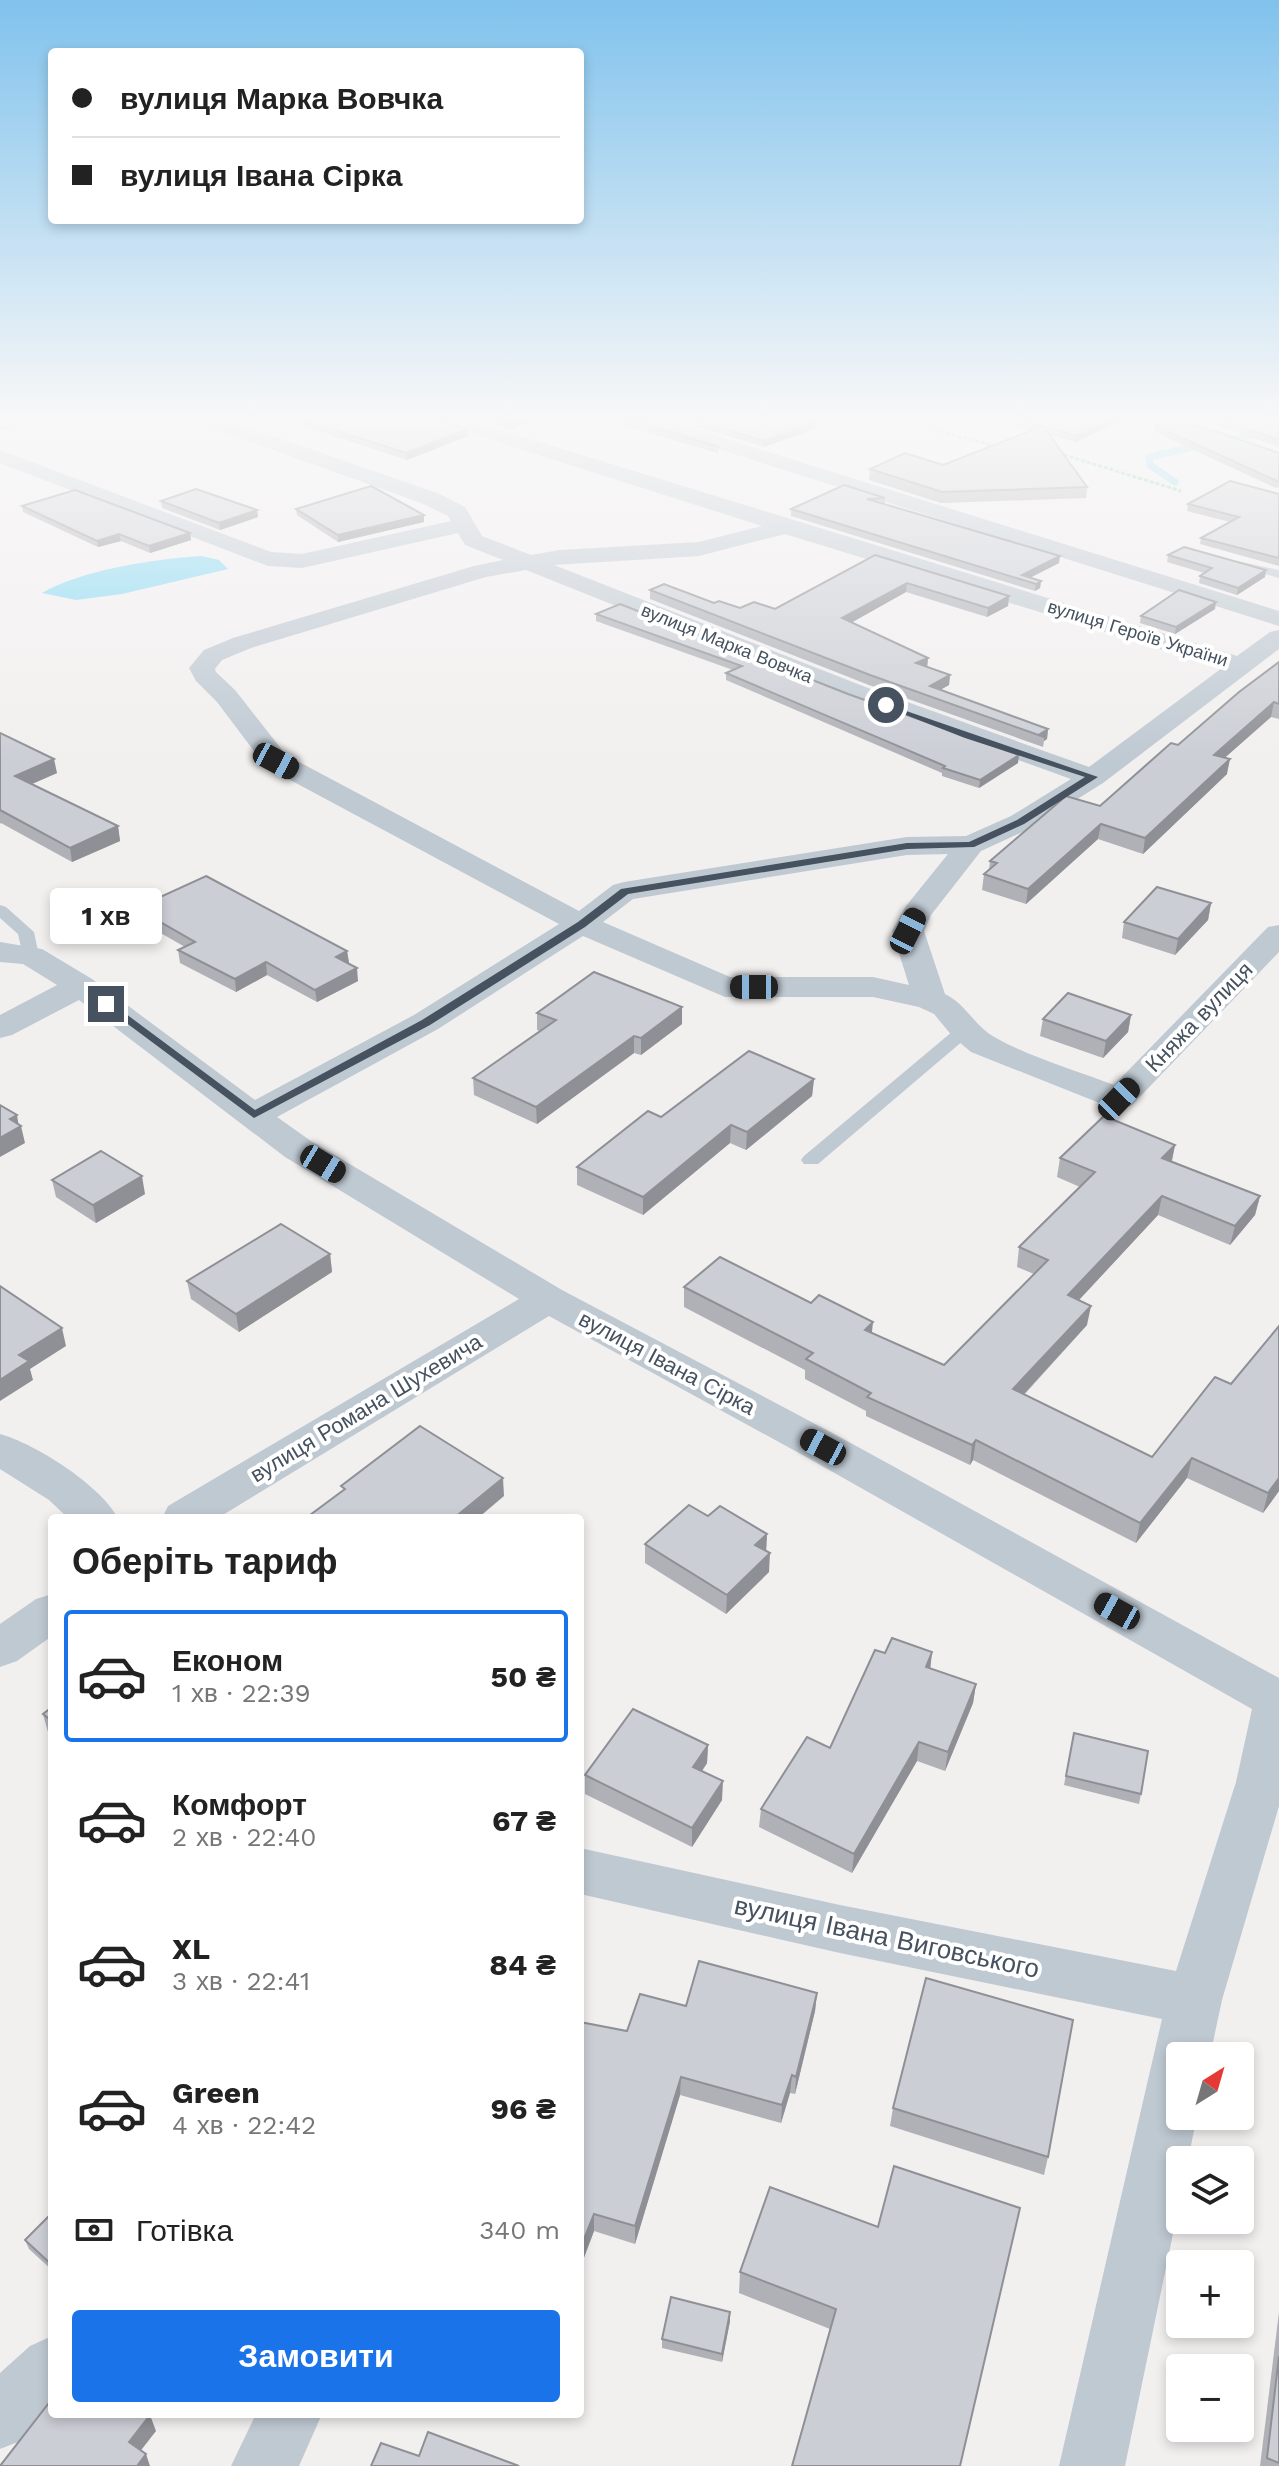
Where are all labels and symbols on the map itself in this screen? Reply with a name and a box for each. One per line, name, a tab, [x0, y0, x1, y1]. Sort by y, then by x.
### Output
street label: вулиця Героїв України	[1045, 596, 1231, 670]
street label: вулиця Марка Вовчка	[638, 599, 816, 687]
route start	[868, 687, 904, 723]
car	[249, 739, 303, 783]
callout: 1 хв	[50, 888, 162, 944]
car	[886, 904, 930, 958]
street label: Княжа вулиця	[1140, 957, 1258, 1077]
car	[730, 975, 778, 999]
route end	[88, 986, 124, 1022]
car	[1094, 1073, 1144, 1125]
car	[296, 1141, 350, 1187]
street label: вулиця Івана Сірка	[575, 1306, 760, 1420]
street label: вулиця Романа Шухевича	[246, 1328, 487, 1487]
car	[796, 1425, 850, 1469]
car	[1090, 1589, 1144, 1633]
street label: вулиця Івана Виговського	[732, 1890, 1042, 1984]
north arrow	[1166, 2042, 1254, 2130]

